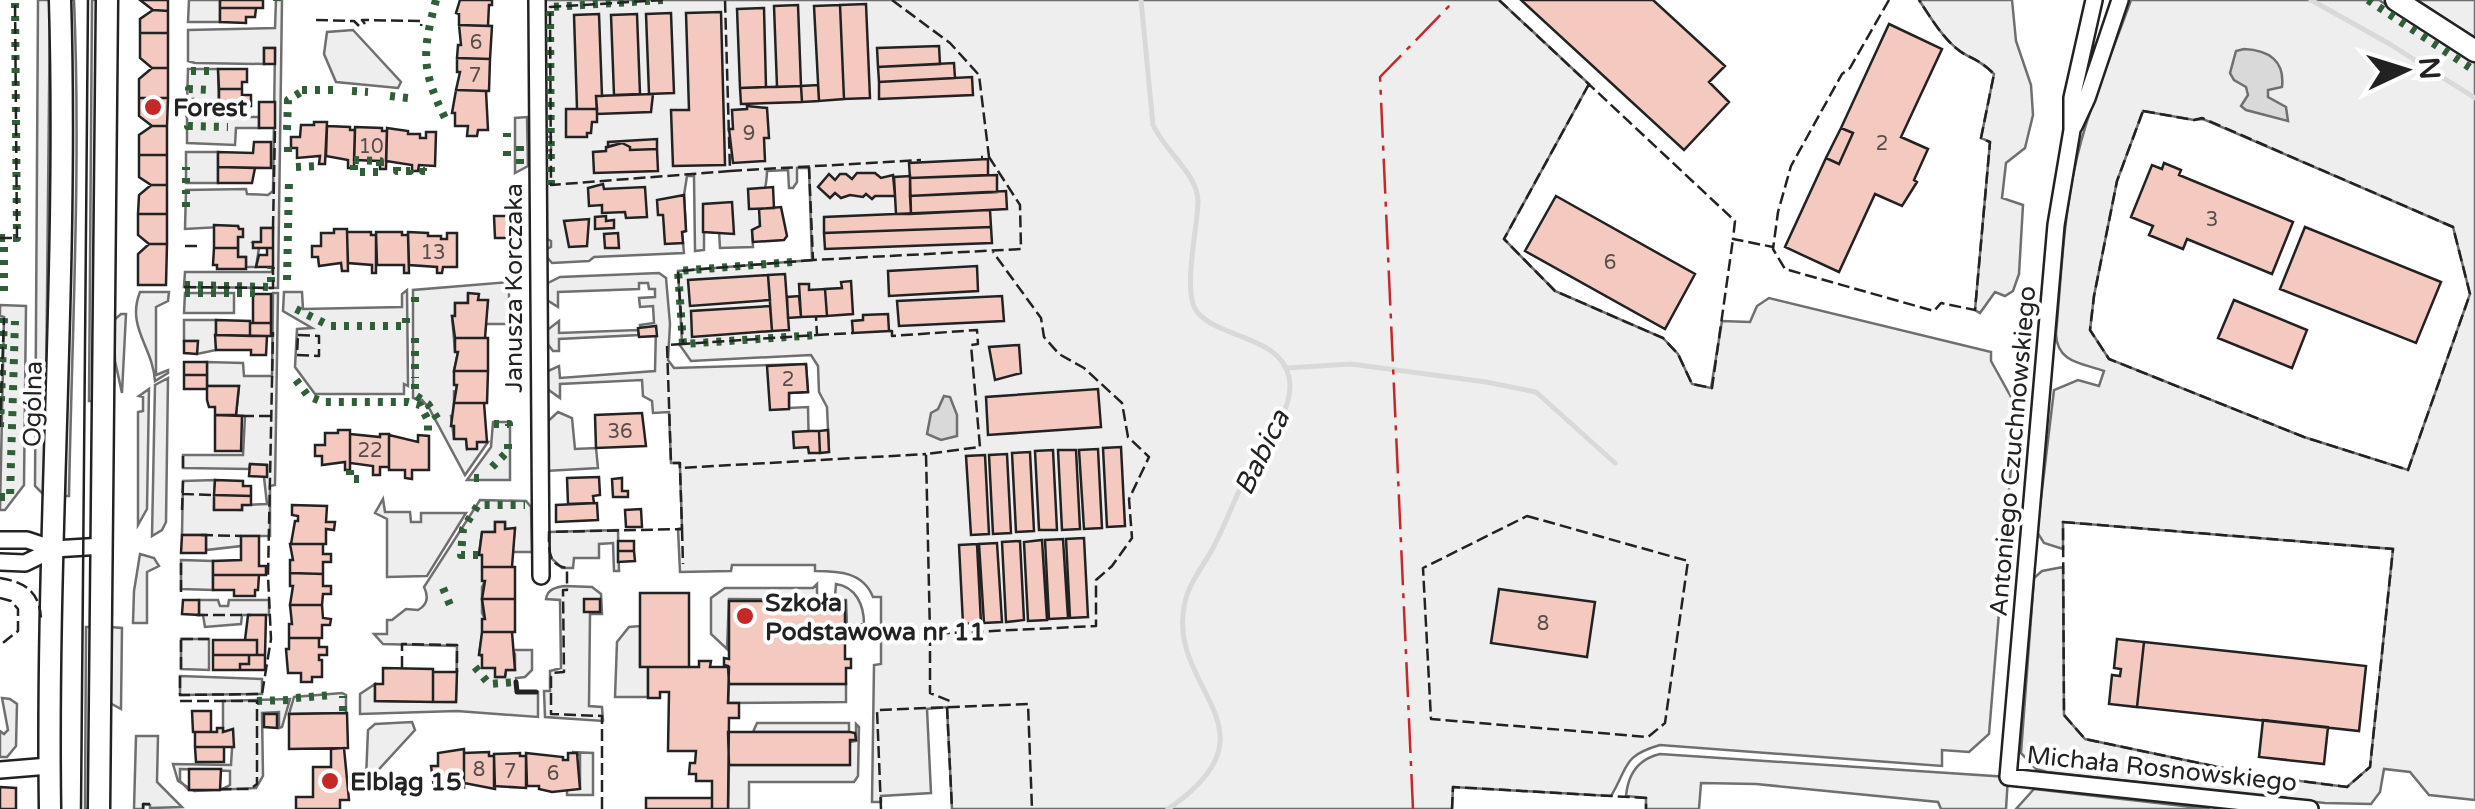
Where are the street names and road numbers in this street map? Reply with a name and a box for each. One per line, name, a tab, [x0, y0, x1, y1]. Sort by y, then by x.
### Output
street label: Janusza Korczaka	[499, 183, 529, 393]
street label: Antoniego Czuchnowskiego	[1984, 285, 2042, 618]
street label: Ogólna	[17, 361, 49, 447]
street label: Michała Rosnowskiego	[2025, 740, 2299, 798]

